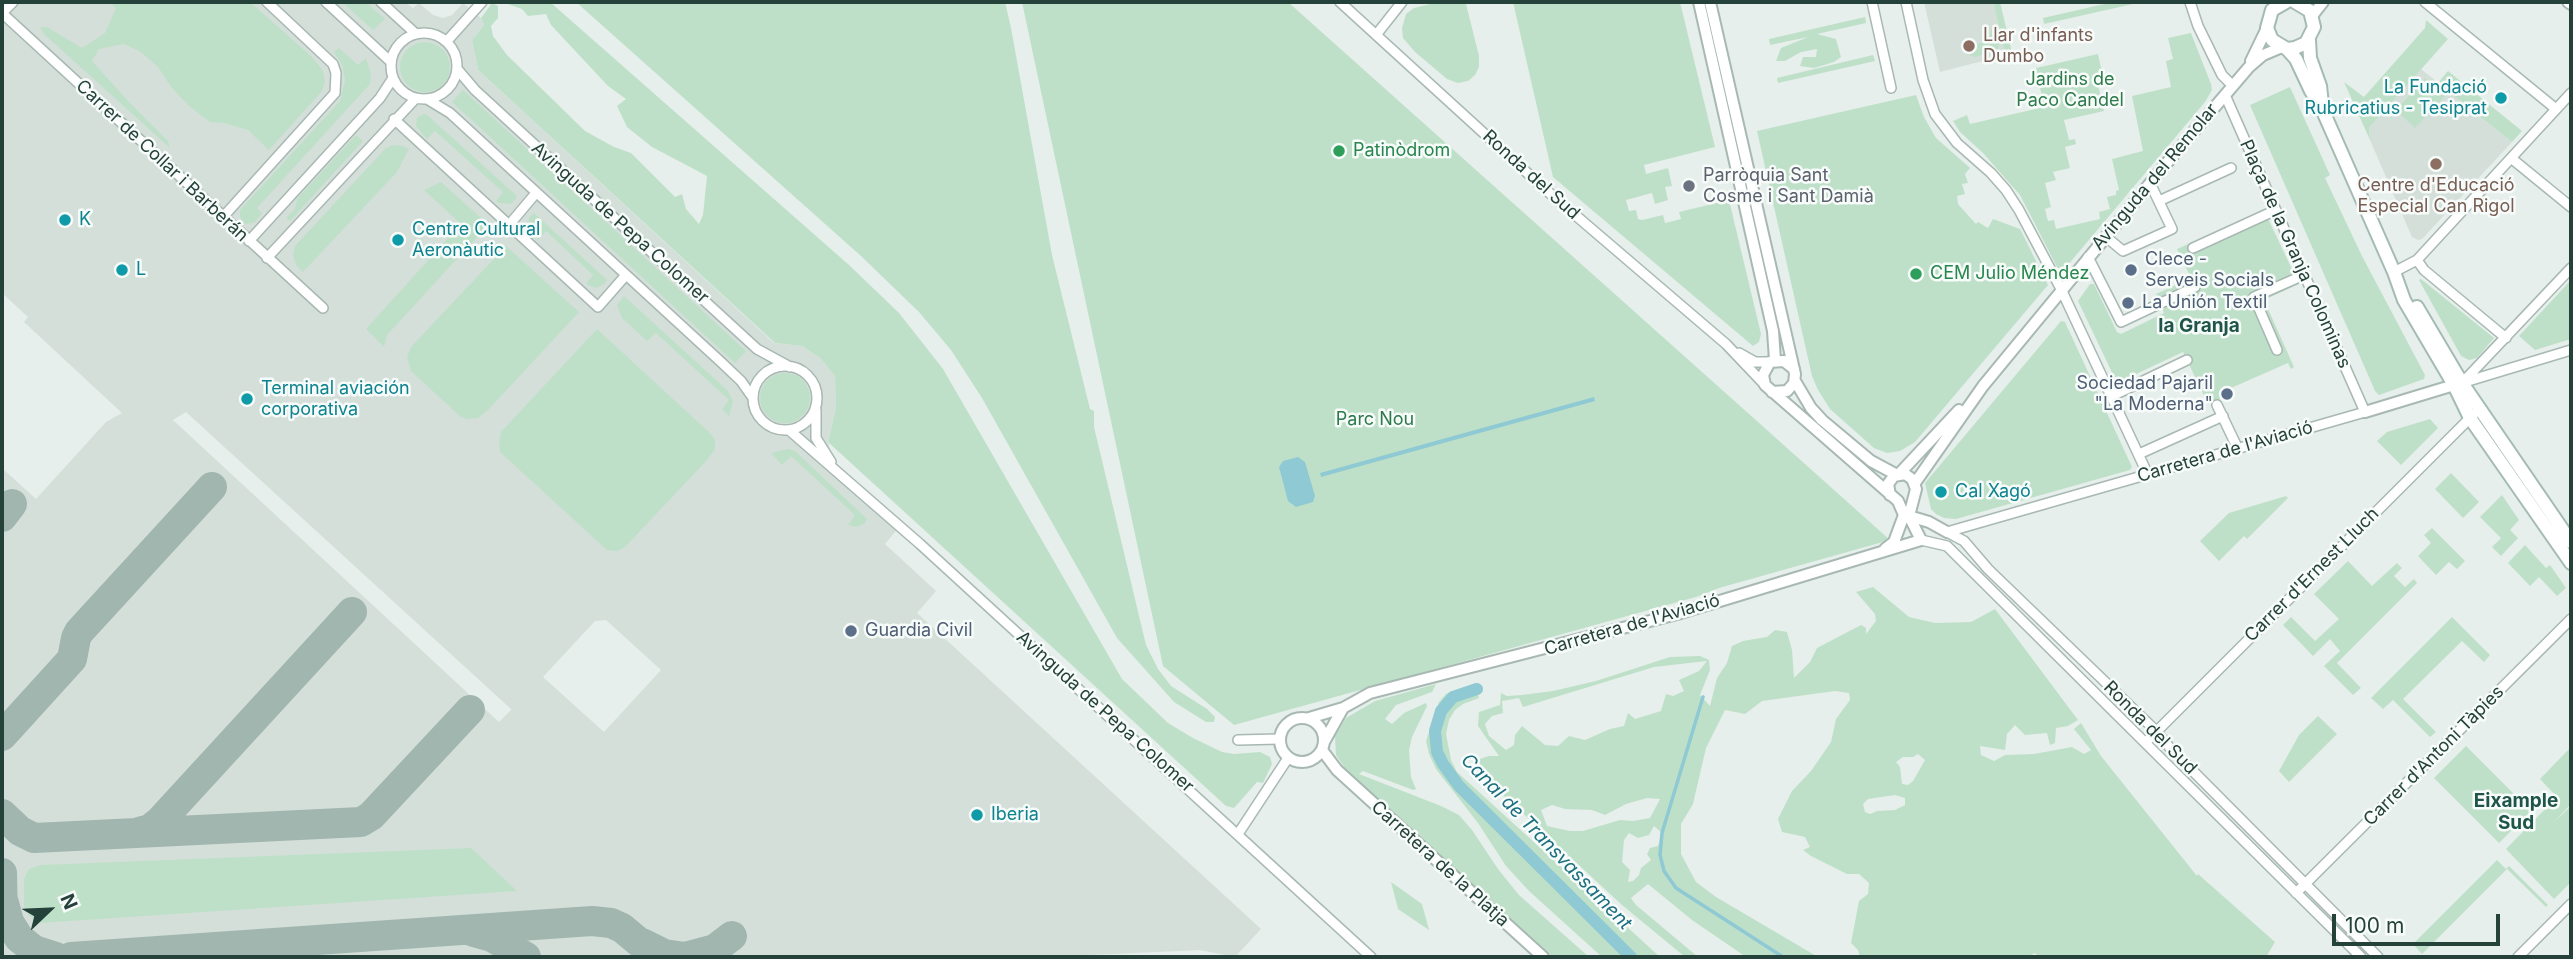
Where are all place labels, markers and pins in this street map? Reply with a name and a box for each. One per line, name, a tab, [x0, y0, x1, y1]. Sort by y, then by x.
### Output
place label: Llar d'infants Dumbo	[1983, 25, 2093, 68]
marker: Llar d'infants Dumbo	[1961, 38, 1977, 54]
place label: La Fundació Rubricatius - Tesiprat	[2305, 77, 2487, 119]
marker: La Fundació Rubricatius - Tesiprat	[2493, 90, 2509, 106]
place label: Patinòdrom	[1353, 140, 1450, 162]
marker: Patinòdrom	[1331, 143, 1347, 159]
marker: Centre d'Educació Especial Can Rigol	[2428, 156, 2444, 172]
place label: Parròquia Sant Cosme i Sant Damià	[1703, 165, 1874, 208]
place label: Centre d'Educació Especial Can Rigol	[2357, 175, 2515, 218]
marker: Parròquia Sant Cosme i Sant Damià	[1681, 178, 1697, 194]
place label: K	[79, 209, 91, 231]
marker: K	[57, 212, 73, 228]
place label: Centre Cultural Aeronàutic	[412, 219, 540, 262]
marker: Centre Cultural Aeronàutic	[390, 232, 406, 248]
place label: Clece - Serveis Socials	[2145, 249, 2274, 292]
place label: L	[136, 259, 146, 281]
marker: L	[114, 262, 130, 278]
marker: Clece - Serveis Socials	[2123, 262, 2139, 278]
place label: CEM Julio Méndez	[1930, 263, 2089, 285]
marker: CEM Julio Méndez	[1908, 266, 1924, 282]
place label: La Unión Textil	[2142, 292, 2267, 314]
marker: La Unión Textil	[2120, 295, 2136, 311]
place label: Sociedad Pajaril "La Moderna"	[2076, 373, 2213, 416]
place label: Terminal aviación corporativa	[261, 378, 410, 420]
marker: Sociedad Pajaril "La Moderna"	[2219, 386, 2235, 402]
marker: Terminal aviación corporativa	[239, 391, 255, 407]
place label: Cal Xagó	[1955, 481, 2031, 503]
marker: Cal Xagó	[1933, 484, 1949, 500]
place label: Guardia Civil	[865, 620, 973, 642]
marker: Guardia Civil	[843, 623, 859, 639]
place label: Iberia	[991, 804, 1039, 826]
marker: Iberia	[969, 807, 985, 823]

